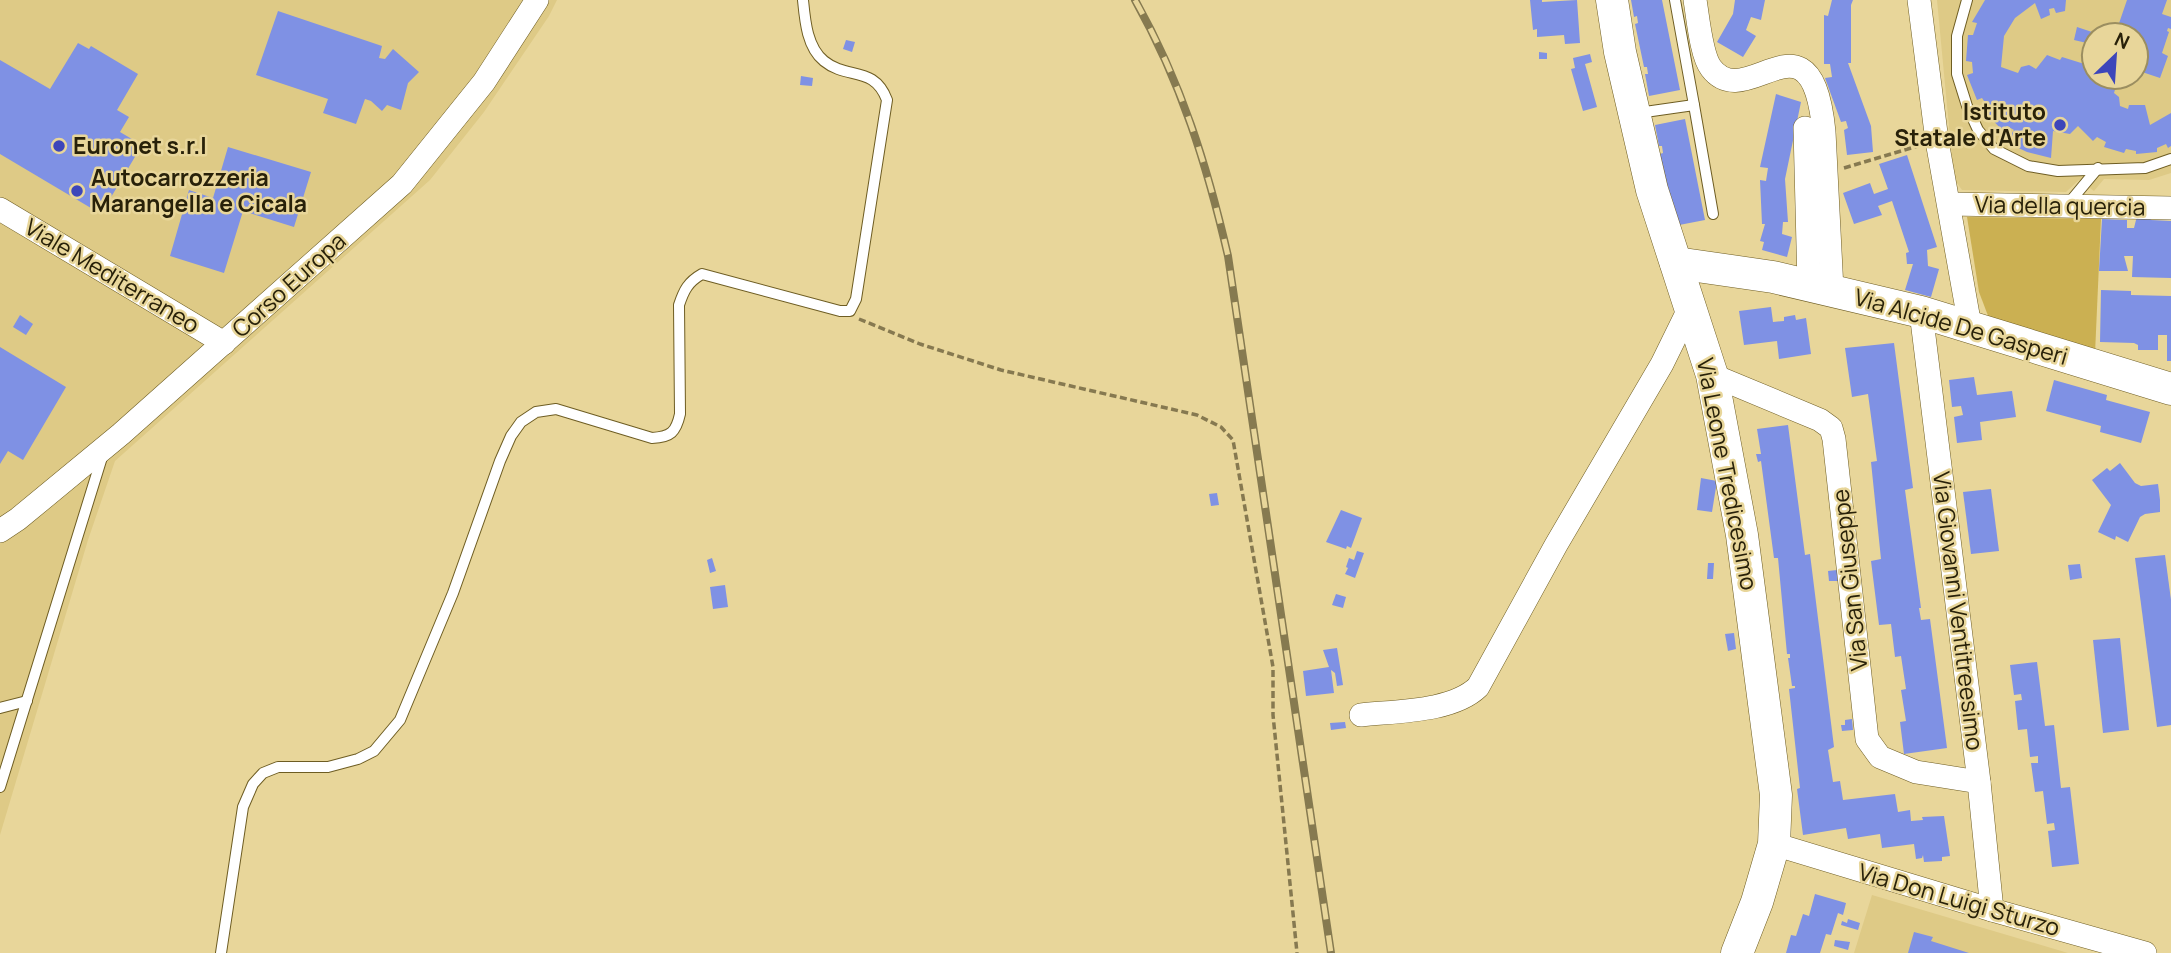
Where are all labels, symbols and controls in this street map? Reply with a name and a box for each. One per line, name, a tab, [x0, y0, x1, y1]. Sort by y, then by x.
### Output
north arrow	[2080, 21, 2150, 91]
text: N	[2111, 26, 2134, 55]
place label: Istituto Statale d'Arte	[1894, 95, 2046, 153]
marker: Istituto Statale d'Arte	[2052, 117, 2068, 133]
place label: Euronet s.r.l	[73, 129, 207, 161]
marker: Euronet s.r.l	[51, 138, 67, 154]
place label: Autocarrozzeria Marangella e Cicala	[91, 161, 307, 219]
marker: Autocarrozzeria Marangella e Cicala	[69, 183, 85, 199]
street label: Via della quercia	[1974, 188, 2146, 222]
street label: Viale Mediterraneo	[19, 210, 206, 340]
street label: Corso Europa	[224, 225, 352, 344]
street label: Via Alcide De Gasperi	[1851, 280, 2072, 372]
street label: Via Leone Tredicesimo	[1690, 355, 1766, 593]
street label: Via Giovanni Ventitreesimo	[1926, 470, 1992, 752]
street label: Via San Giuseppe	[1824, 488, 1874, 673]
street label: Via Don Luigi Sturzo	[1855, 855, 2064, 943]

